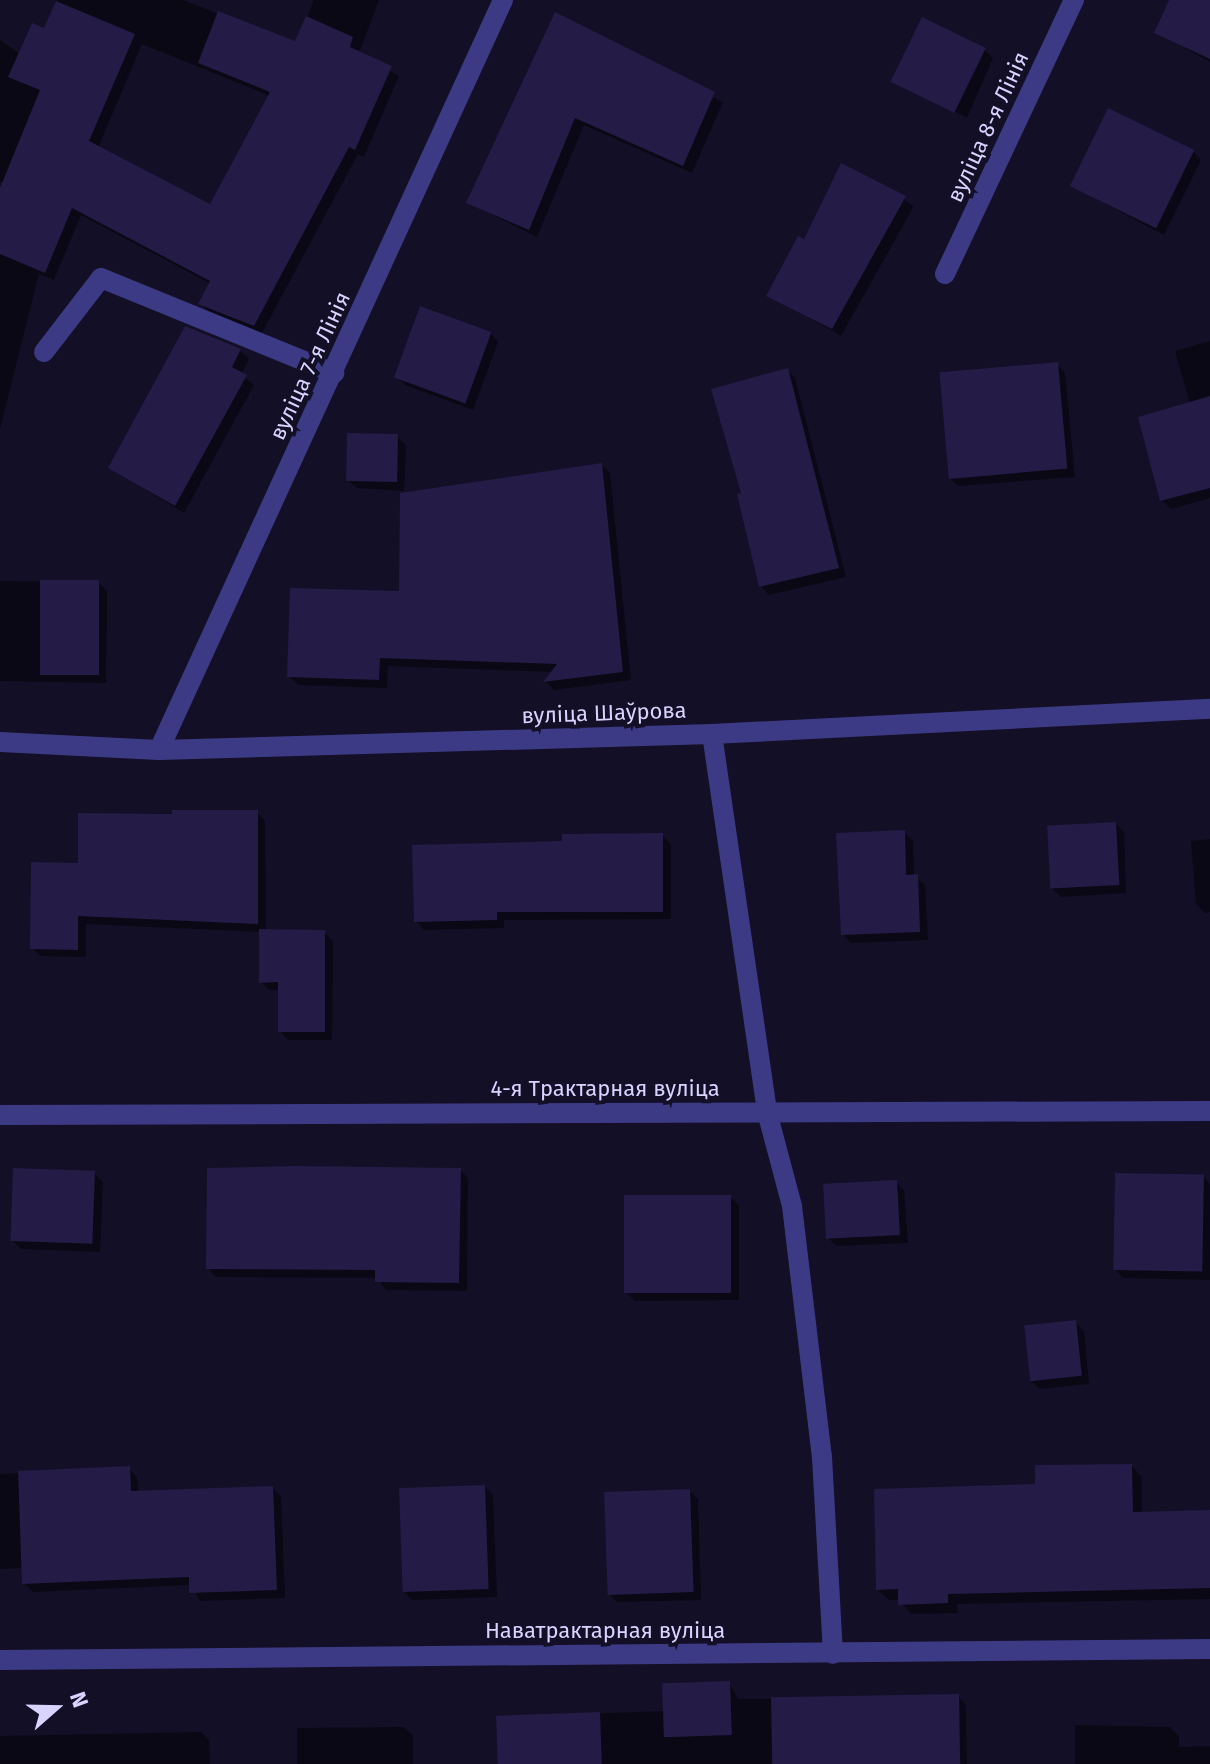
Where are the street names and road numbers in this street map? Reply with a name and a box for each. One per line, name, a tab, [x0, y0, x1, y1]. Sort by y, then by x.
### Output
street label: вуліца 8-я Лінія	[942, 48, 1034, 206]
street label: вуліца 7-я Лінія	[264, 288, 356, 444]
street label: вуліца Шаўрова	[521, 697, 687, 729]
street label: 4-я Трактарная вуліца	[490, 1076, 720, 1102]
street label: Наватрактарная вуліца	[485, 1618, 725, 1644]

